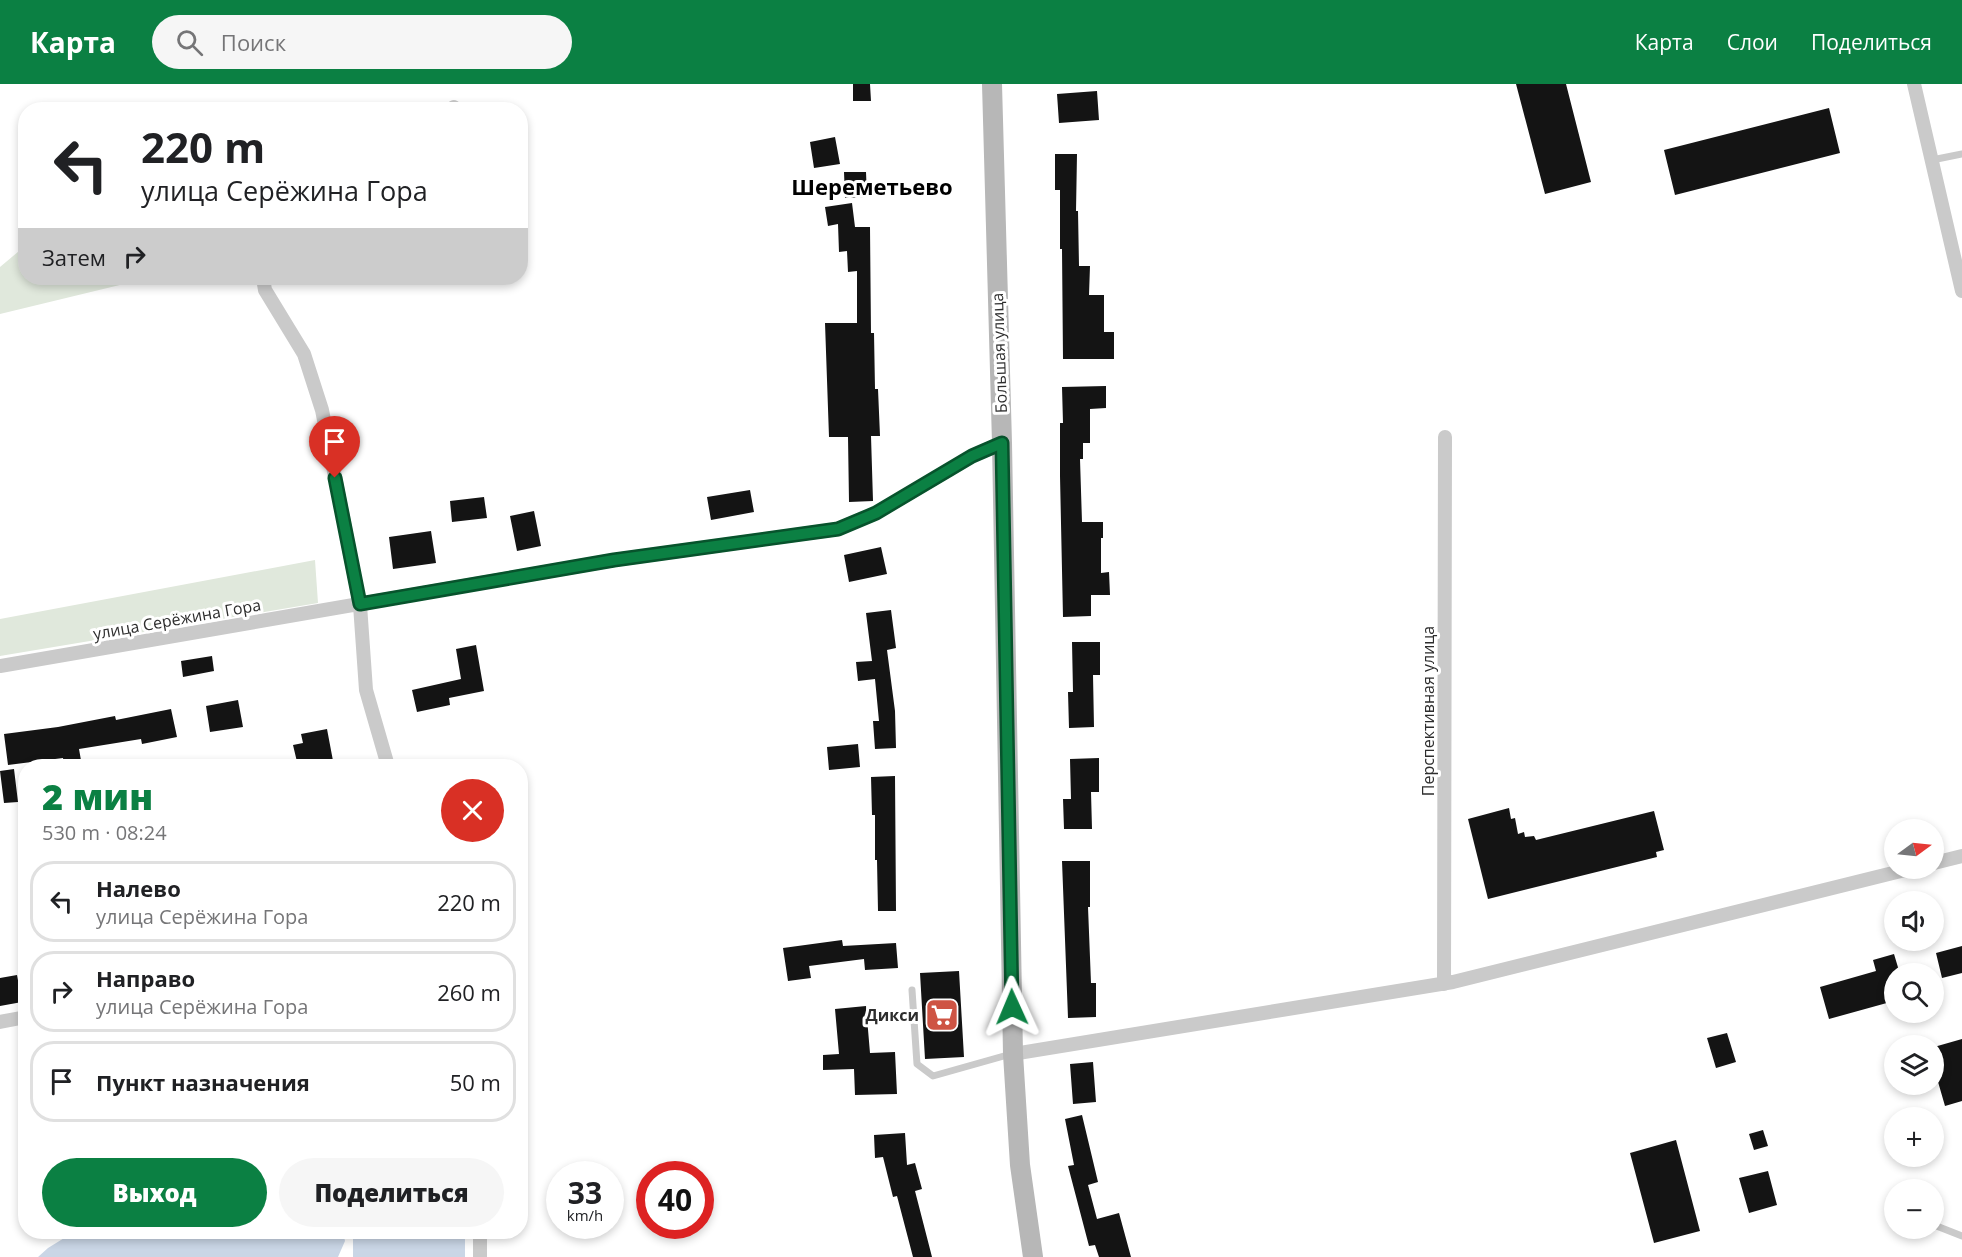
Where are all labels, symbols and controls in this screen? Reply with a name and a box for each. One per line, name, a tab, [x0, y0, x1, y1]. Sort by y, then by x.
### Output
search box	[152, 15, 572, 69]
text: Карта	[30, 23, 116, 61]
icon: search	[173, 26, 206, 59]
text: Поиск	[221, 27, 286, 57]
text: Карта	[1635, 28, 1694, 56]
text: Слои	[1727, 28, 1778, 56]
text: Поделиться	[1811, 28, 1932, 56]
text: 220 m	[141, 118, 265, 175]
icon: left	[42, 126, 120, 204]
district label: Шереметьево	[791, 171, 953, 201]
text: улица Серёжина Гора	[141, 172, 428, 209]
icon: right	[118, 240, 151, 273]
text: Затем	[42, 242, 106, 272]
street label: Большая улица	[986, 292, 1012, 414]
pin	[309, 416, 360, 478]
icon: arrive	[318, 425, 351, 458]
street label: улица Серёжина Гора	[91, 593, 263, 645]
street label: Перспективная улица	[1417, 626, 1439, 796]
text: 2 мин	[42, 772, 153, 821]
button: close	[441, 779, 504, 842]
text: 530 m · 08:24	[42, 819, 167, 846]
north arrow	[1884, 819, 1944, 879]
map controls	[1884, 819, 1944, 1239]
text: Налево	[96, 873, 181, 903]
icon: left	[45, 885, 78, 918]
text: 220 m	[437, 887, 501, 917]
button: sound	[1884, 891, 1944, 951]
text: улица Серёжина Гора	[96, 903, 308, 930]
text: Направо	[96, 963, 195, 993]
button: search	[1884, 963, 1944, 1023]
icon: right	[45, 975, 78, 1008]
position arrow	[980, 975, 1044, 1039]
text: 260 m	[437, 977, 501, 1007]
text: улица Серёжина Гора	[96, 993, 308, 1020]
supermarket icon: Дикси	[924, 997, 960, 1033]
place label: Дикси	[866, 1004, 919, 1026]
button: layers	[1884, 1035, 1944, 1095]
icon: arrive	[45, 1065, 78, 1098]
text: Пункт назначения	[96, 1067, 310, 1097]
text: 50 m	[450, 1067, 501, 1097]
button: +	[1884, 1107, 1944, 1167]
button: Выход	[42, 1158, 267, 1227]
button: Поделиться	[279, 1158, 504, 1227]
speed limit sign: 40	[636, 1161, 714, 1239]
text: 33	[568, 1172, 602, 1213]
button: −	[1884, 1179, 1944, 1239]
text: km/h	[567, 1205, 603, 1225]

